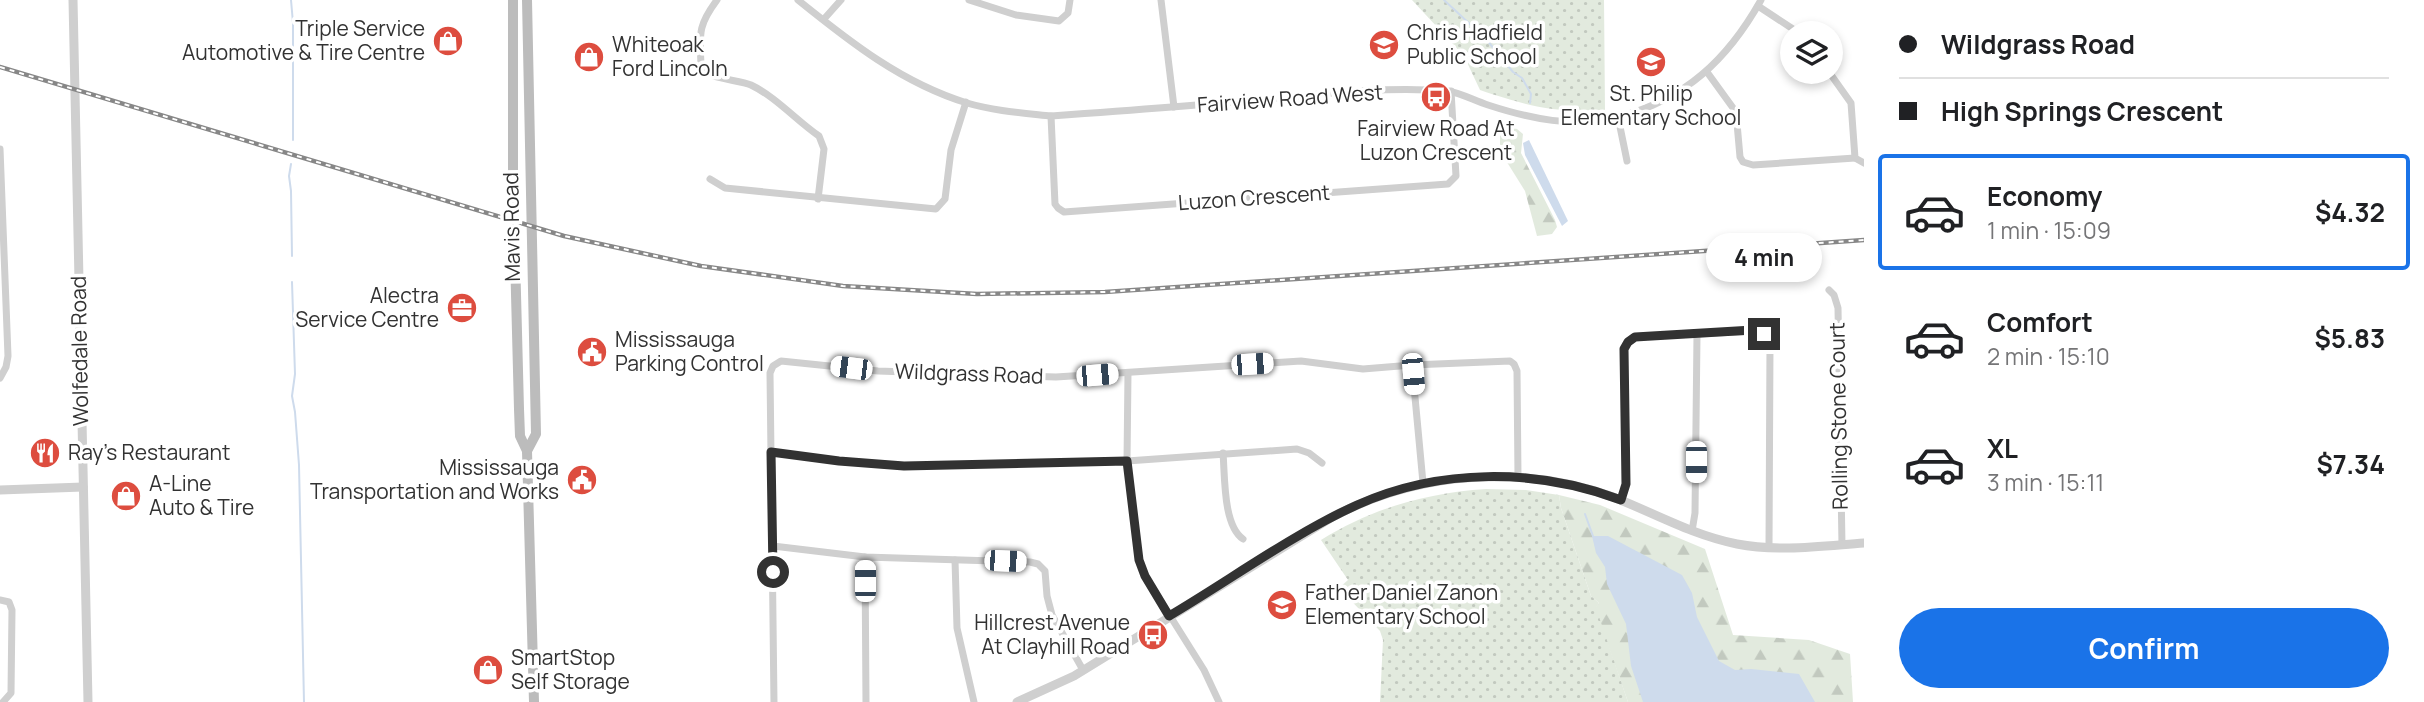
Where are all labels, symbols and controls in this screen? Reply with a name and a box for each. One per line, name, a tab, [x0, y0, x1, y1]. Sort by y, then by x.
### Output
place label: Triple Service Automotive & Tire Centre	[182, 14, 425, 66]
place label: Chris Hadfield Public School	[1407, 18, 1543, 70]
map controls	[1780, 21, 1843, 84]
button: layers	[1780, 21, 1843, 84]
shop icon: Triple Service Automotive & Tire Centre	[431, 24, 465, 58]
text: Wildgrass Road	[1941, 26, 2135, 62]
school or university icon: Chris Hadfield Public School	[1367, 28, 1401, 62]
place label: Whiteoak Ford Lincoln	[612, 30, 728, 82]
shop icon: Whiteoak Ford Lincoln	[572, 40, 606, 74]
school or university icon: St. Philip Elementary School	[1634, 45, 1668, 79]
street label: Fairview Road West	[1196, 78, 1384, 118]
place label: St. Philip Elementary School	[1561, 79, 1741, 131]
bus stop icon: Fairview Road At Luzon Crescent	[1419, 80, 1453, 114]
text: High Springs Crescent	[1941, 93, 2223, 129]
place label: Fairview Road At Luzon Crescent	[1357, 114, 1515, 166]
street label: Mavis Road	[496, 172, 526, 282]
street label: Luzon Crescent	[1177, 178, 1331, 216]
text: Economy	[1987, 178, 2102, 214]
icon: car	[1903, 181, 1966, 244]
text: $4.32	[2315, 194, 2385, 230]
text: 1 min · 15:09	[1987, 214, 2111, 246]
callout: 4 min	[1706, 232, 1822, 282]
text: 4 min	[1734, 241, 1794, 273]
street label: Wolfedale Road	[64, 276, 94, 426]
place label: Alectra Service Centre	[295, 281, 439, 333]
office icon: Alectra Service Centre	[445, 291, 479, 325]
text: Comfort	[1987, 304, 2093, 340]
icon: car	[1903, 307, 1966, 370]
route end	[1748, 318, 1780, 350]
text: $5.83	[2315, 320, 2385, 356]
street label: Rolling Stone Court	[1822, 322, 1854, 510]
place label: Mississauga Parking Control	[615, 325, 764, 377]
public building icon: Mississauga Parking Control	[575, 335, 609, 369]
text: 2 min · 15:10	[1987, 340, 2110, 372]
car	[1231, 352, 1274, 376]
car	[1401, 352, 1426, 396]
car	[829, 355, 874, 381]
street label: Wildgrass Road	[894, 356, 1044, 390]
car	[1076, 363, 1119, 387]
text: XL	[1987, 430, 2018, 466]
icon: car	[1903, 433, 1966, 496]
restaurant icon: Ray's Restaurant	[28, 436, 62, 470]
place label: Ray's Restaurant	[68, 438, 230, 466]
car	[1686, 441, 1707, 483]
text: $7.34	[2316, 446, 2385, 482]
place label: Mississauga Transportation and Works	[310, 453, 559, 505]
public building icon: Mississauga Transportation and Works	[565, 463, 599, 497]
text: 3 min · 15:11	[1987, 466, 2104, 498]
place label: A-Line Auto & Tire	[149, 469, 254, 521]
shop icon: A-Line Auto & Tire	[109, 479, 143, 513]
car	[984, 550, 1027, 572]
route start	[757, 556, 789, 588]
car	[855, 560, 876, 602]
place label: Father Daniel Zanon Elementary School	[1305, 578, 1498, 630]
school or university icon: Father Daniel Zanon Elementary School	[1265, 588, 1299, 622]
place label: Hillcrest Avenue At Clayhill Road	[974, 608, 1130, 660]
button: Confirm	[1899, 608, 2389, 688]
bus stop icon: Hillcrest Avenue At Clayhill Road	[1136, 618, 1170, 652]
place label: SmartStop Self Storage	[511, 643, 630, 695]
shop icon: SmartStop Self Storage	[471, 653, 505, 687]

